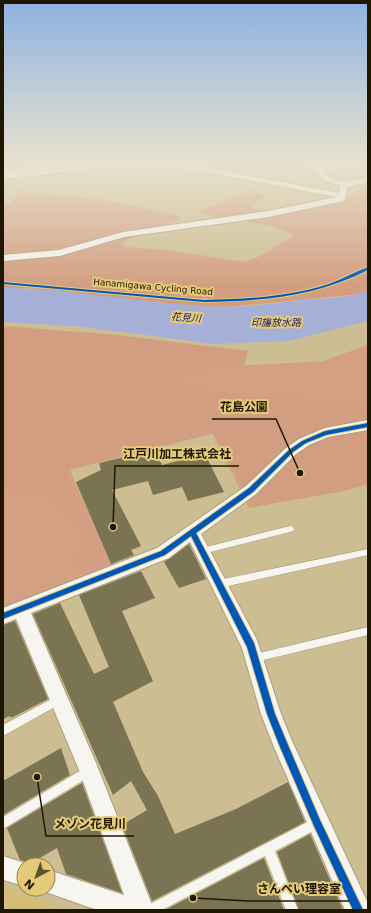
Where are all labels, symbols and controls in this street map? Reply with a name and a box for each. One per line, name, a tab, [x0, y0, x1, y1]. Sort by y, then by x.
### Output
street label: Hanamigawa Cycling Road	[93, 277, 213, 297]
water label: 花見川	[171, 311, 202, 324]
water label: 印旛放水路	[251, 317, 302, 328]
callout: 花島公園	[212, 395, 276, 419]
text: 花島公園	[220, 400, 268, 414]
callout: 江戸川加工株式会社	[115, 442, 239, 466]
text: 江戸川加工株式会社	[123, 447, 231, 461]
callout: メゾン花見川	[46, 812, 134, 836]
text: メゾン花見川	[54, 817, 126, 831]
north arrow	[16, 857, 56, 897]
text: N	[22, 876, 38, 892]
callout: さんぺい理容室	[249, 877, 349, 901]
text: さんぺい理容室	[257, 882, 341, 896]

